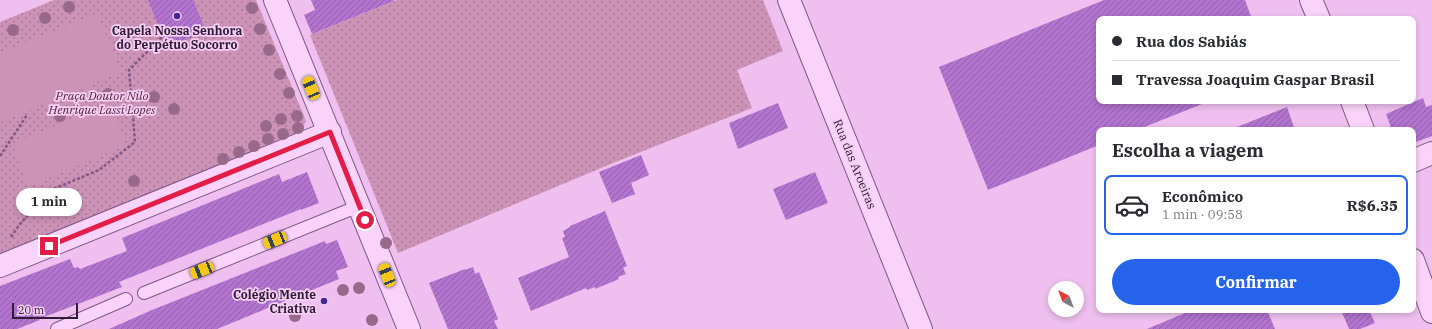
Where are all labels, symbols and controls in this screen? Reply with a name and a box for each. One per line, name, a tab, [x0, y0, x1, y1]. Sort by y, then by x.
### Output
marker: Capela Nossa Senhora do Perpétuo Socorro	[172, 11, 182, 21]
place label: Capela Nossa Senhora do Perpétuo Socorro	[112, 23, 242, 52]
text: Rua dos Sabiás	[1136, 32, 1247, 51]
text: Travessa Joaquim Gaspar Brasil	[1136, 70, 1374, 89]
car	[301, 75, 321, 101]
park label: Praça Doutor Nilo Henrique Lassi Lopes	[47, 88, 156, 117]
street label: Rua das Aroeiras	[830, 117, 880, 211]
text: Escolha a viagem	[1112, 139, 1264, 162]
icon: car	[1114, 187, 1150, 223]
text: Econômico	[1162, 187, 1243, 206]
callout: 1 min	[16, 188, 82, 216]
text: 1 min	[31, 193, 67, 210]
text: R$6.35	[1347, 196, 1398, 215]
text: 1 min · 09:58	[1162, 206, 1243, 223]
route start	[356, 211, 374, 229]
car	[262, 230, 288, 250]
route end	[40, 237, 58, 255]
button: Confirmar	[1112, 259, 1400, 305]
car	[189, 260, 215, 280]
car	[377, 262, 397, 288]
north arrow	[1048, 281, 1084, 317]
map controls	[1048, 281, 1084, 317]
place label: Colégio Mente Criativa	[233, 287, 316, 316]
marker: Colégio Mente Criativa	[319, 296, 329, 306]
scale bar	[12, 301, 78, 320]
text: 20 m	[18, 303, 44, 317]

